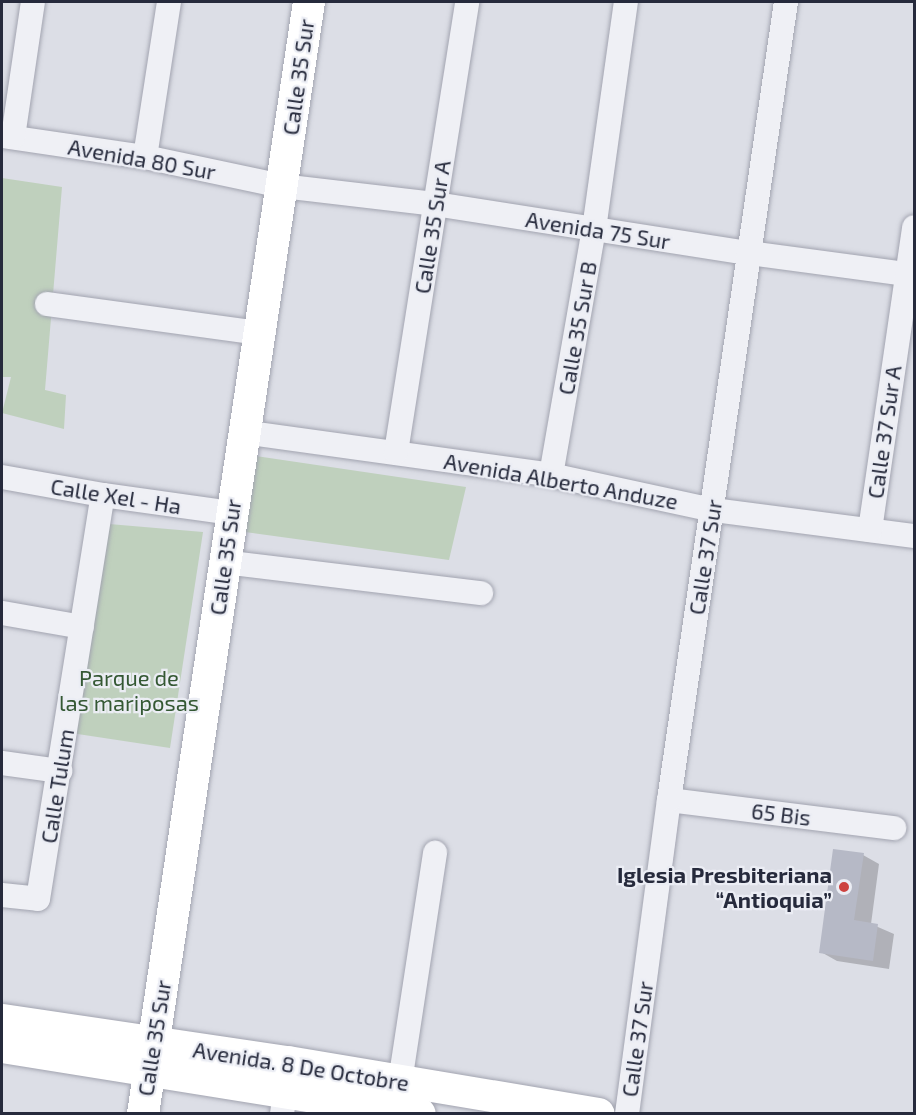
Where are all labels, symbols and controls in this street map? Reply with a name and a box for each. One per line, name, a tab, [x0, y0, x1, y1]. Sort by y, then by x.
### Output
street label: Calle 35 Sur	[277, 17, 319, 137]
street label: Avenida 80 Sur	[66, 133, 218, 185]
street label: Calle 35 Sur A	[408, 158, 456, 296]
street label: Avenida 75 Sur	[524, 206, 672, 254]
street label: Calle 35 Sur B	[552, 259, 602, 397]
street label: Calle 37 Sur A	[862, 363, 906, 501]
street label: Avenida Alberto Anduze	[441, 447, 681, 515]
street label: Calle Xel - Ha	[49, 473, 183, 519]
street label: Calle 35 Sur	[204, 497, 246, 617]
street label: Calle 37 Sur	[683, 497, 727, 617]
park label: Parque de las mariposas	[59, 664, 199, 716]
street label: Calle Tulum	[35, 727, 79, 845]
street label: 65 Bis	[750, 797, 812, 831]
place label: Iglesia Presbiteriana “Antioquia”	[617, 861, 832, 912]
marker: Iglesia Presbiteriana “Antioquia”	[837, 880, 851, 894]
street label: Calle 35 Sur	[132, 978, 176, 1098]
street label: Calle 37 Sur	[616, 979, 658, 1099]
street label: Avenida. 8 De Octobre	[191, 1036, 411, 1096]

